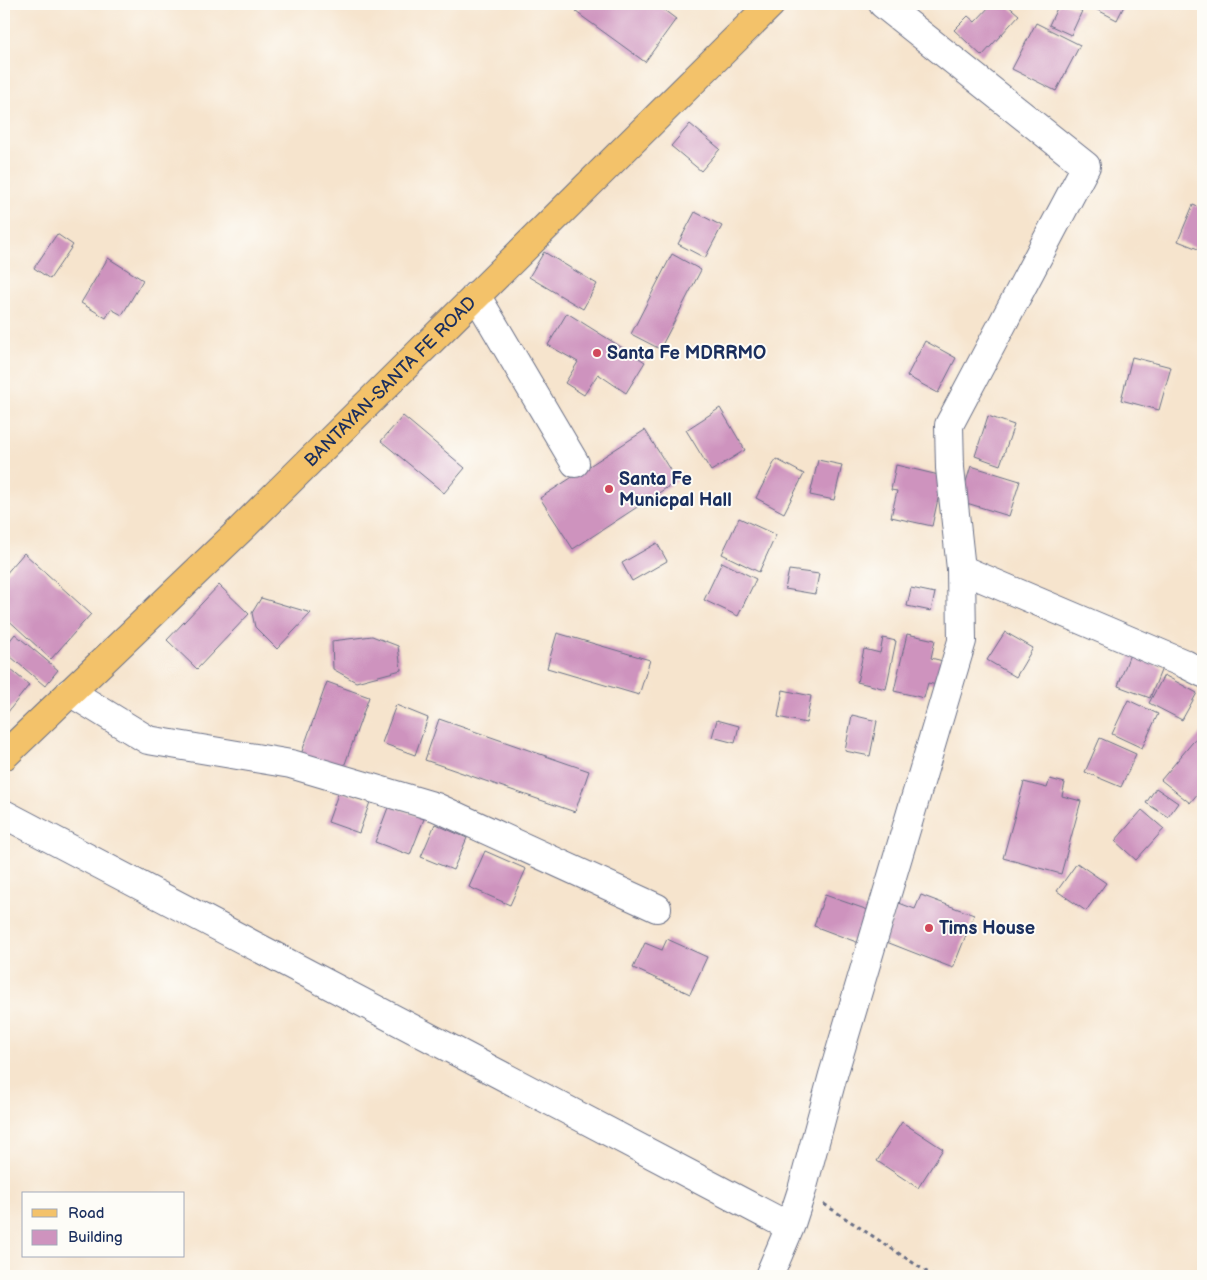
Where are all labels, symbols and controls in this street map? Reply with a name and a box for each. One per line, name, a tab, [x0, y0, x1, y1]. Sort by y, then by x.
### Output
street label: BANTAYAN-SANTA FE ROAD	[300, 292, 481, 471]
place label: Santa Fe MDRRMO	[607, 343, 766, 364]
marker: Santa Fe MDRRMO	[591, 347, 603, 359]
place label: Santa Fe Municpal Hall	[619, 469, 732, 511]
marker: Santa Fe Municpal Hall	[603, 483, 615, 495]
place label: Tims House	[939, 918, 1035, 939]
marker: Tims House	[923, 922, 935, 934]
legend	[22, 1192, 185, 1258]
text: Road	[68, 1204, 104, 1223]
text: Building	[68, 1228, 123, 1247]

